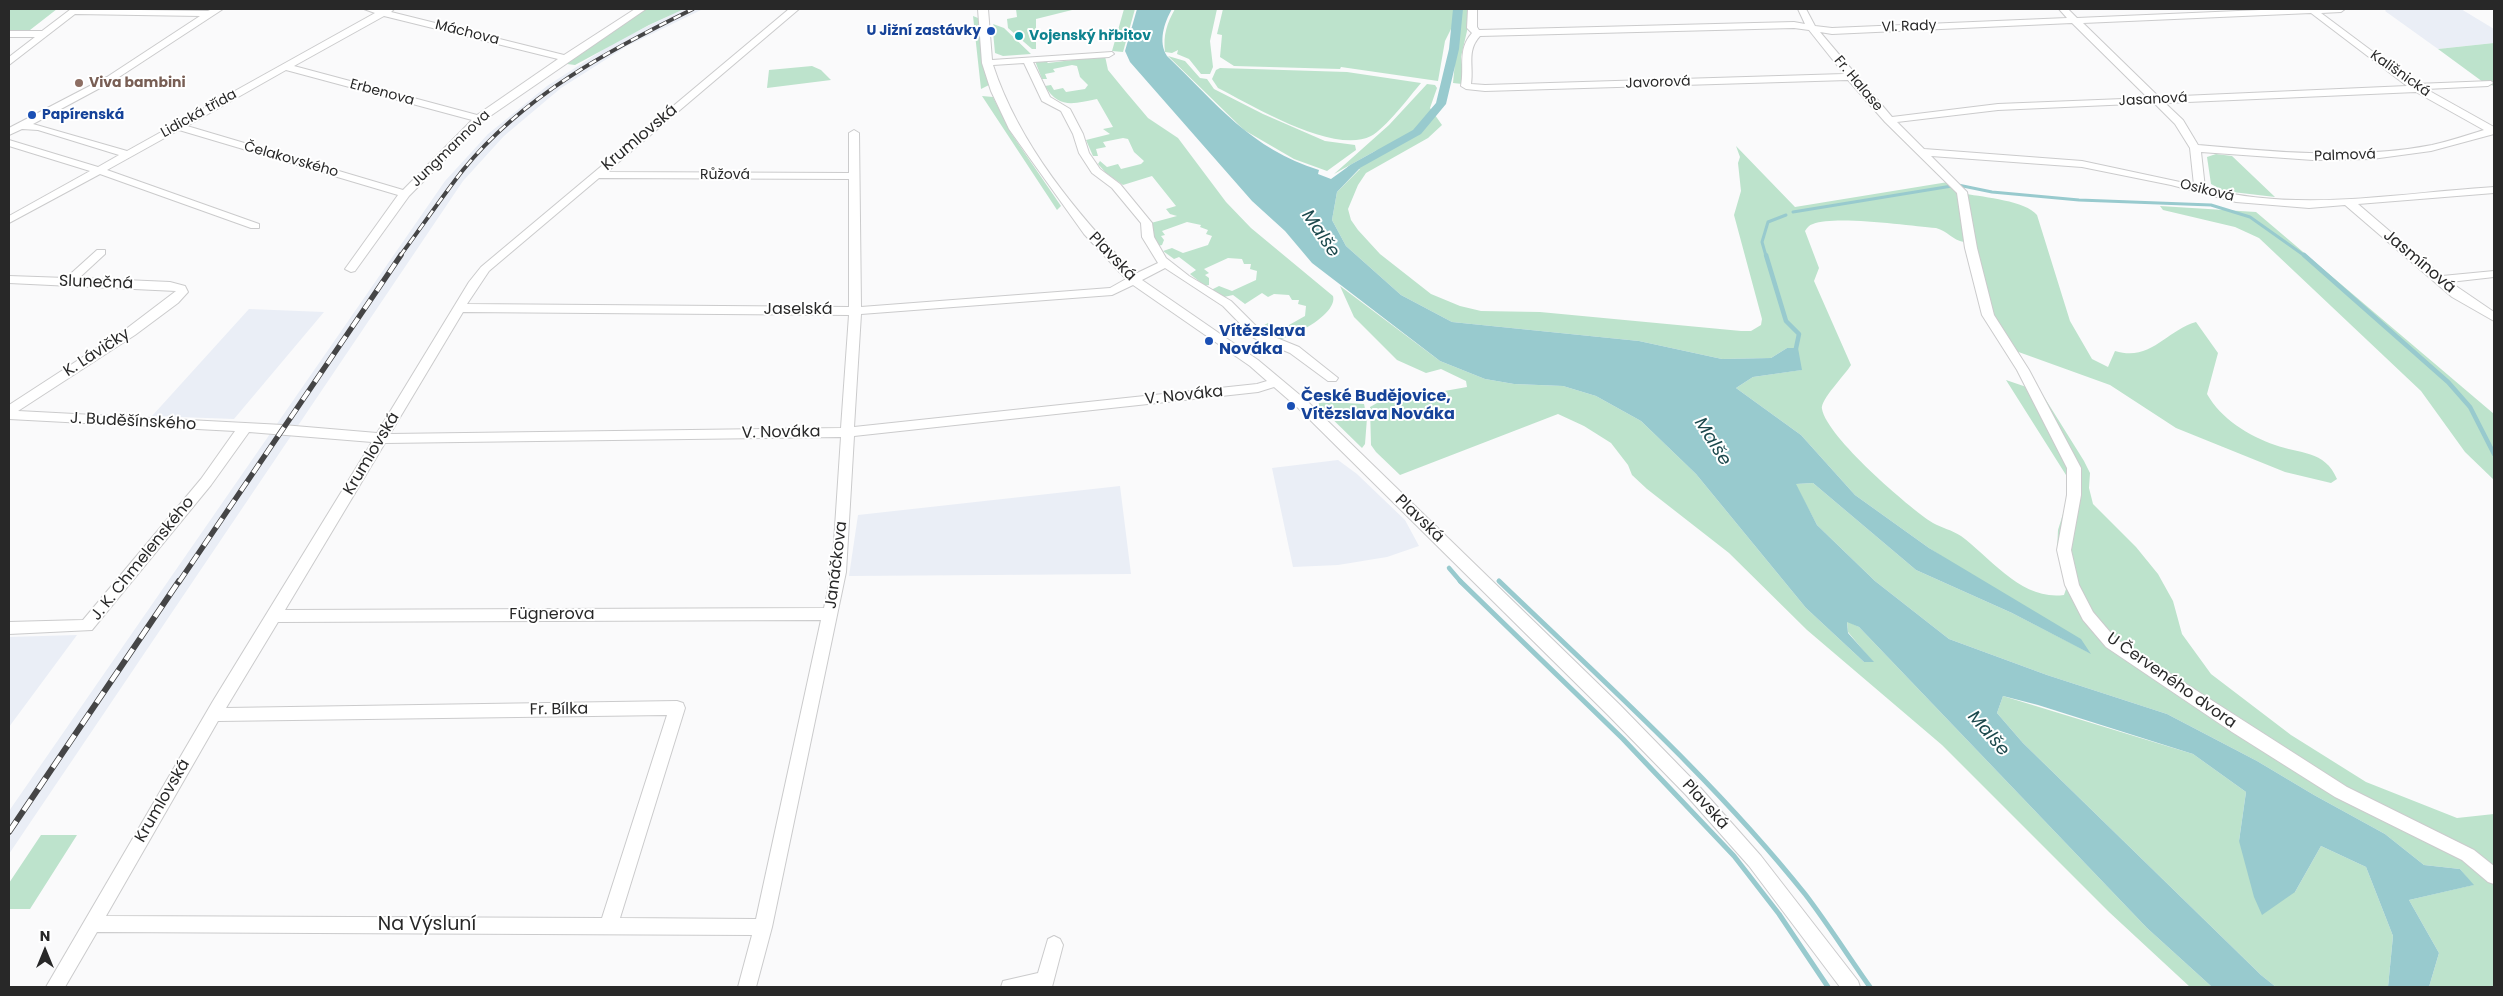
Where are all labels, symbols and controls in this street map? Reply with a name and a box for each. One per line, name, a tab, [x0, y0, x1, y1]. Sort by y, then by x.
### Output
street label: Máchova	[433, 17, 501, 49]
street label: Vl. Rady	[1881, 18, 1937, 36]
place label: U Jižní zastávky	[866, 23, 981, 39]
marker: U Jižní zastávky	[985, 25, 997, 37]
place label: Vojenský hřbitov	[1029, 28, 1151, 44]
marker: Vojenský hřbitov	[1013, 30, 1025, 42]
street label: Kališnická	[2367, 47, 2433, 101]
street label: Fr. Halase	[1830, 53, 1886, 115]
street label: Javorová	[1625, 73, 1691, 93]
place label: Viva bambini	[89, 75, 186, 91]
street label: Erbenova	[348, 76, 416, 110]
marker: Viva bambini	[73, 77, 85, 89]
street label: Lidická třída	[158, 86, 240, 142]
street label: Jasanová	[2118, 90, 2188, 110]
street label: Krumlovská	[598, 101, 682, 175]
place label: Papírenská	[42, 107, 124, 123]
street label: Jungmannova	[408, 107, 494, 191]
marker: Papírenská	[26, 109, 38, 121]
street label: Čelakovského	[242, 138, 340, 182]
street label: Palmová	[2314, 147, 2376, 165]
street label: Růžová	[700, 167, 750, 183]
street label: Osiková	[2178, 176, 2236, 206]
water label: Malše	[1296, 206, 1344, 262]
street label: Jasmínová	[2379, 226, 2459, 298]
street label: Plavská	[1084, 229, 1140, 285]
street label: Slunečná	[58, 272, 134, 294]
street label: Jaselská	[764, 300, 832, 320]
place label: Vítězslava Nováka	[1219, 322, 1305, 360]
street label: K. Lávičky	[60, 325, 134, 381]
marker: Vítězslava Nováka	[1203, 335, 1215, 347]
street label: V. Nováka	[1144, 382, 1224, 410]
place label: České Budějovice, Vítězslava Nováka	[1301, 387, 1455, 425]
marker: České Budějovice, Vítězslava Nováka	[1285, 400, 1297, 412]
street label: J. Buděšínského	[69, 409, 197, 435]
street label: Krumlovská	[340, 409, 404, 499]
water label: Malše	[1689, 414, 1735, 470]
street label: V. Nováka	[741, 423, 821, 443]
street label: Plavská	[1391, 491, 1447, 547]
street label: J. K. Chmelenského	[87, 493, 199, 625]
street label: Janáčkova	[822, 520, 852, 610]
street label: Fügnerova	[509, 605, 595, 625]
street label: U Červeného dvora	[2102, 629, 2240, 733]
street label: Fr. Bílka	[530, 700, 588, 720]
water label: Malše	[1963, 707, 2013, 761]
street label: Krumlovská	[131, 756, 195, 846]
street label: Plavská	[1678, 776, 1732, 834]
street label: Na Výsluní	[378, 914, 476, 936]
north arrow	[20, 926, 70, 976]
text: N	[40, 926, 50, 946]

